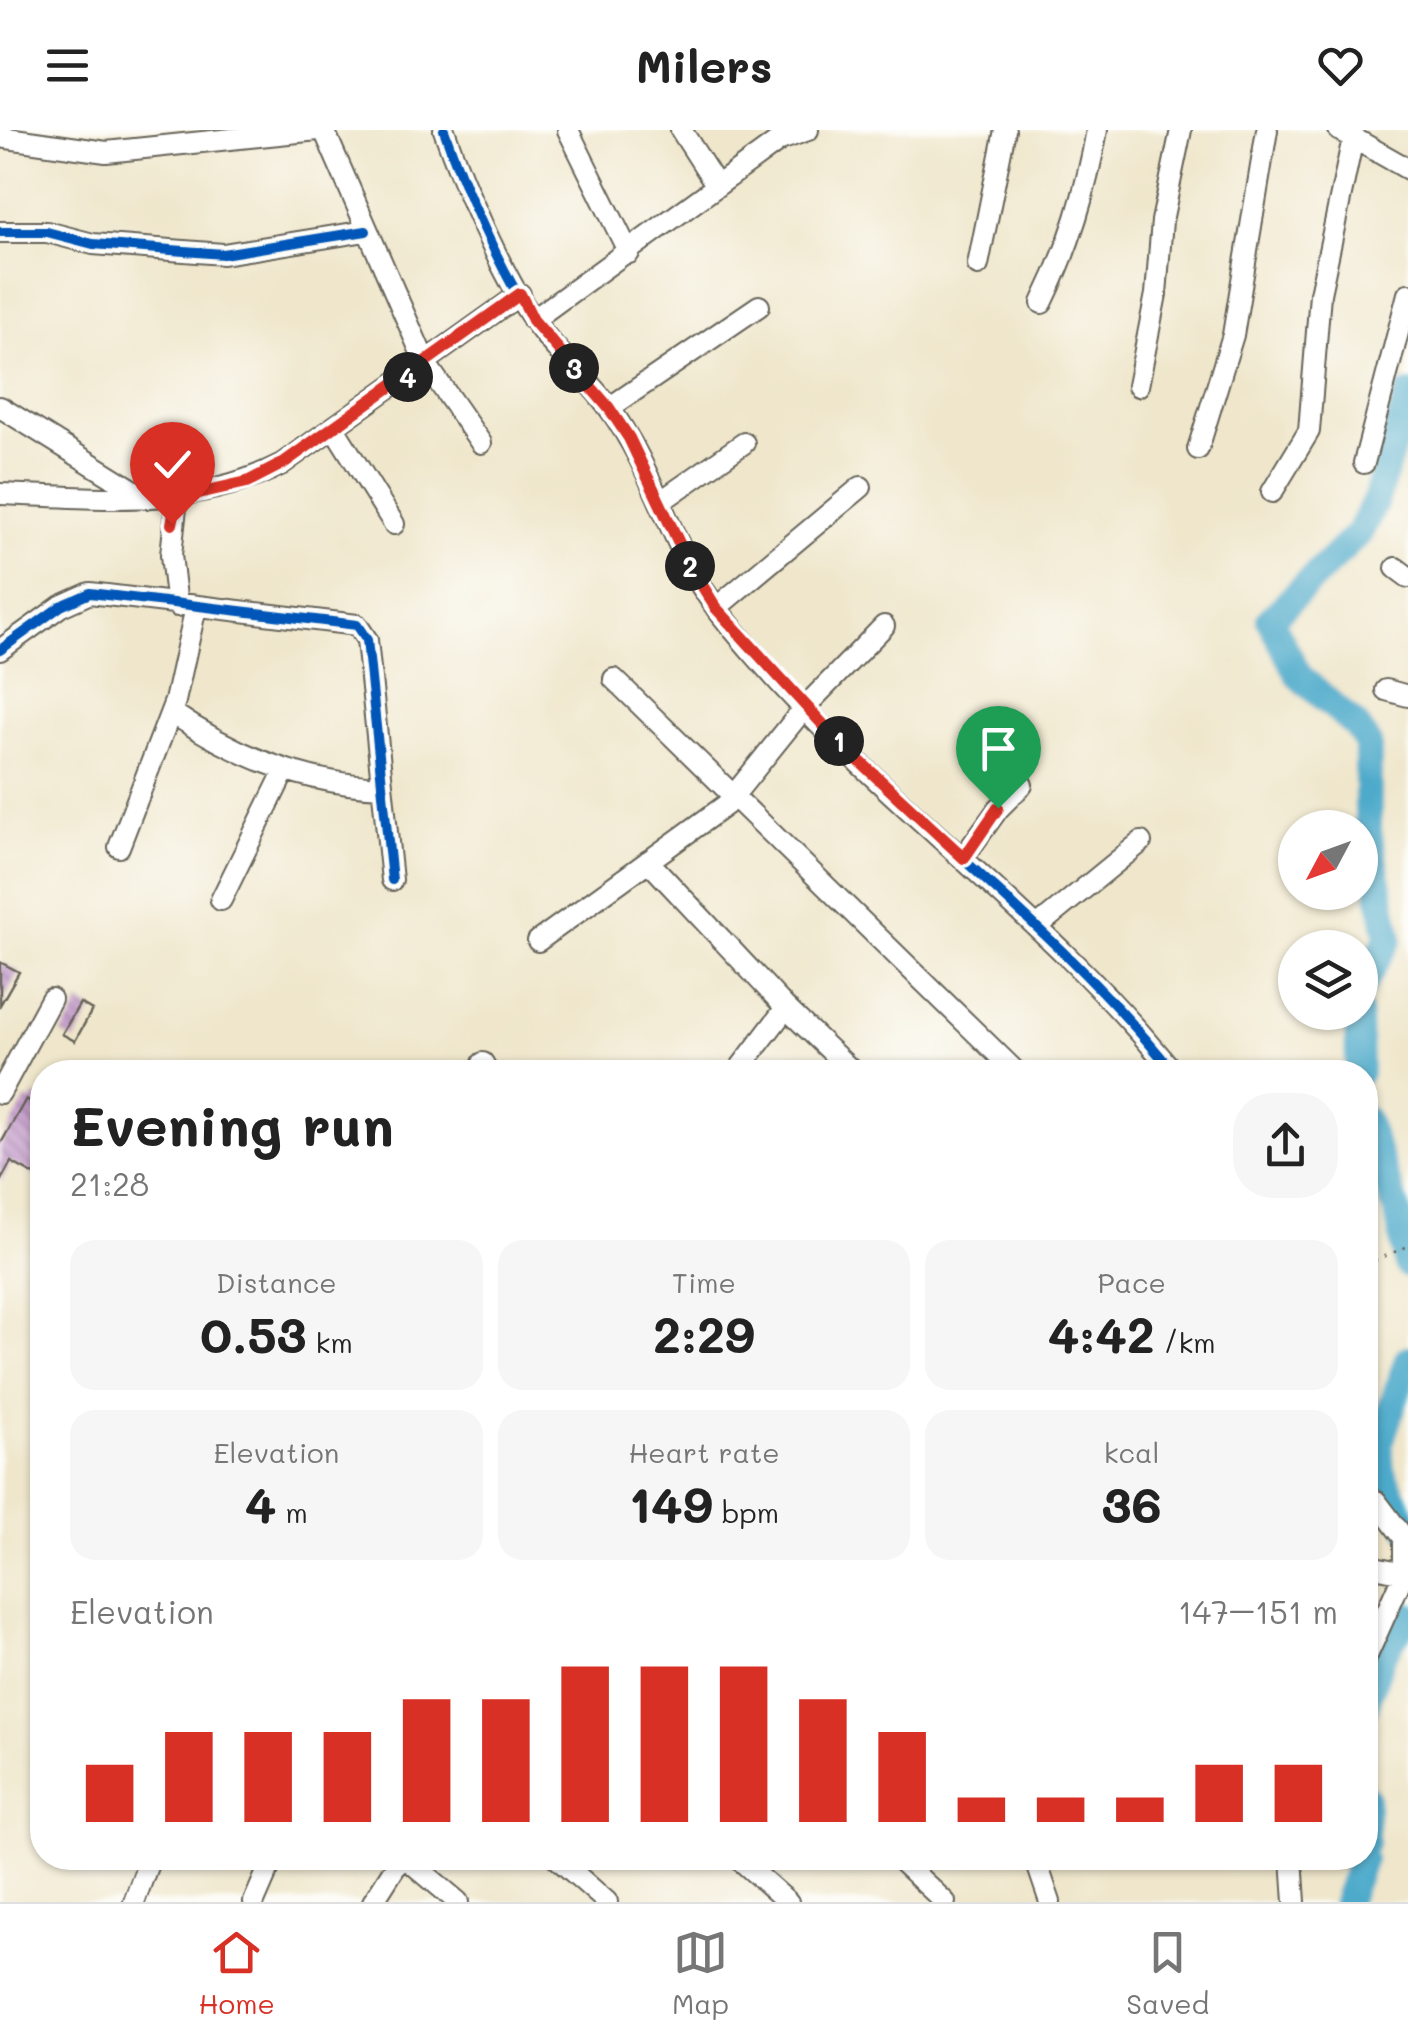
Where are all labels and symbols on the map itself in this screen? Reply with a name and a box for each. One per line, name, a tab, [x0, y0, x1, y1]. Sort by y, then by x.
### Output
pin: 3	[549, 343, 599, 393]
pin: 4	[383, 352, 433, 402]
pin	[130, 422, 215, 525]
pin: 2	[665, 541, 715, 591]
pin	[956, 706, 1041, 809]
pin: 1	[814, 716, 864, 766]
north arrow	[1278, 810, 1378, 910]

